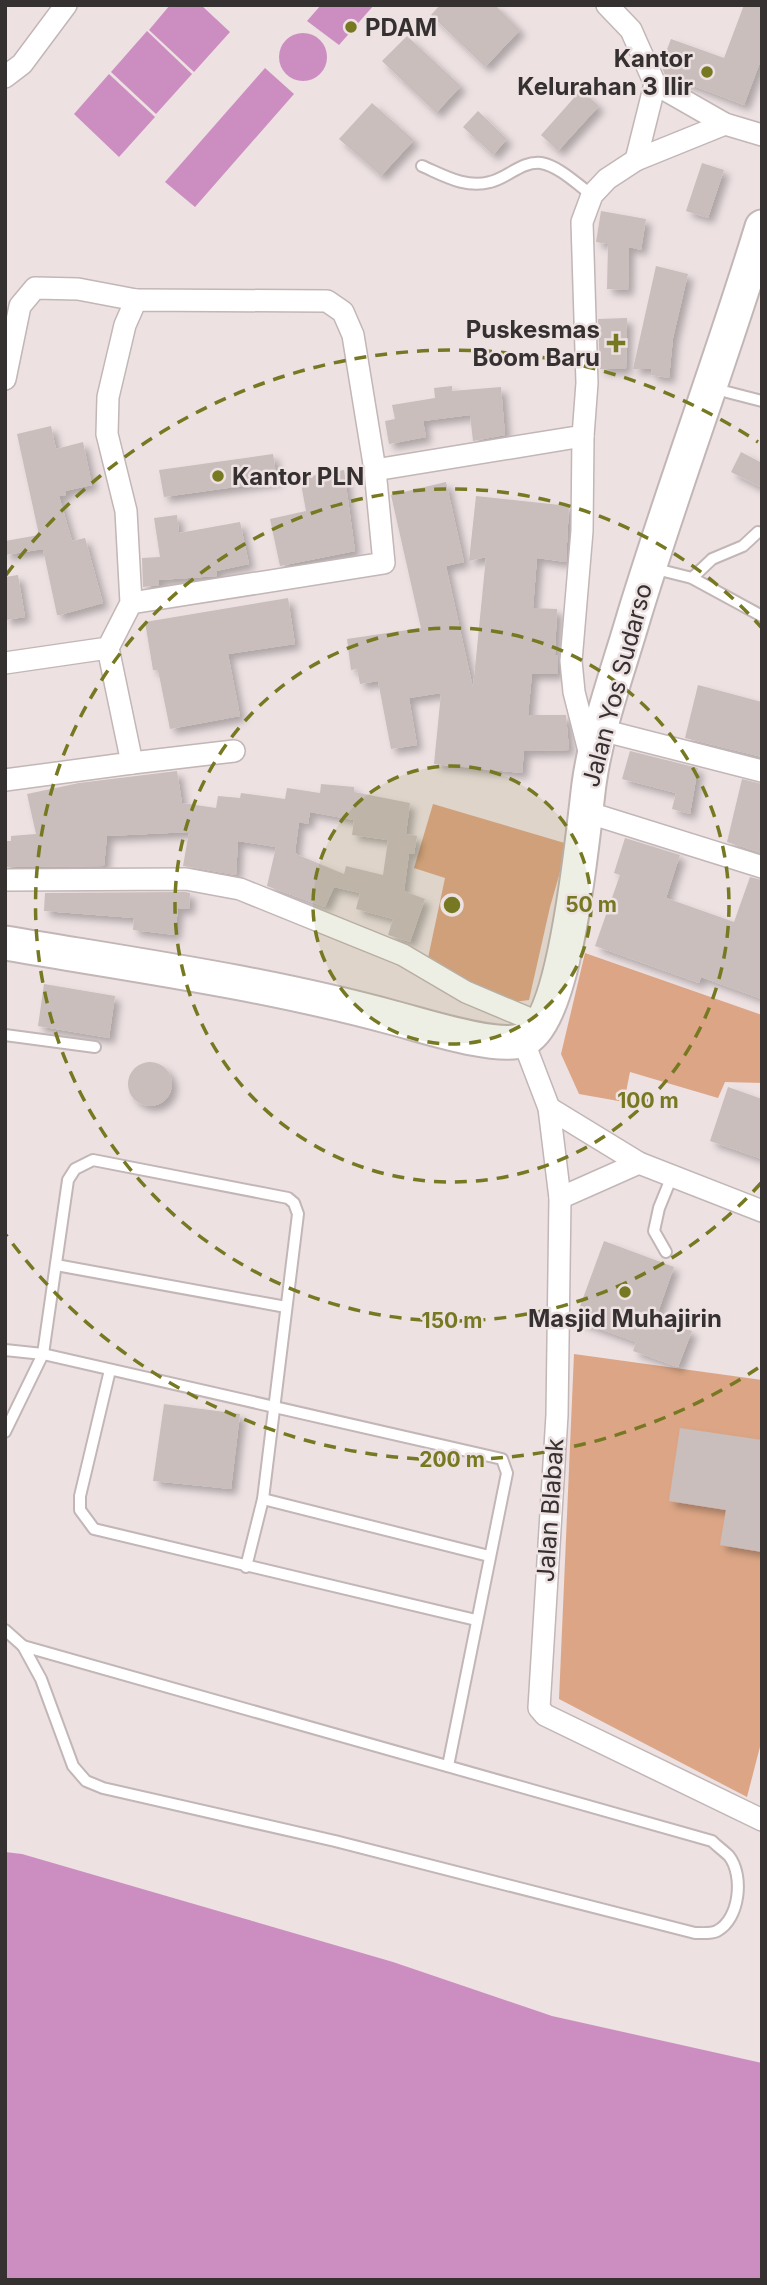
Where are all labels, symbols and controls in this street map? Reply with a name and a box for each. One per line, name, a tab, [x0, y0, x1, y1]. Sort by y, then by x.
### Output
place label: PDAM	[365, 13, 437, 42]
marker: PDAM	[343, 19, 359, 35]
place label: Kantor Kelurahan 3 Ilir	[517, 44, 693, 101]
marker: Kantor Kelurahan 3 Ilir	[699, 64, 715, 80]
place label: Puskesmas Boom Baru	[466, 315, 600, 372]
marker: Puskesmas Boom Baru	[606, 333, 626, 353]
place label: Kantor PLN	[232, 462, 364, 491]
marker: Kantor PLN	[210, 468, 226, 484]
street label: Jalan Yos Sudarso	[576, 580, 658, 790]
text: 50 m	[565, 892, 617, 917]
centre of rings	[440, 893, 464, 917]
text: 100 m	[617, 1088, 679, 1113]
marker: Masjid Muhajirin	[617, 1284, 633, 1300]
place label: Masjid Muhajirin	[528, 1304, 722, 1333]
text: 150 m	[422, 1308, 482, 1333]
street label: Jalan Blabak	[531, 1437, 569, 1583]
text: 200 m	[419, 1447, 485, 1472]

